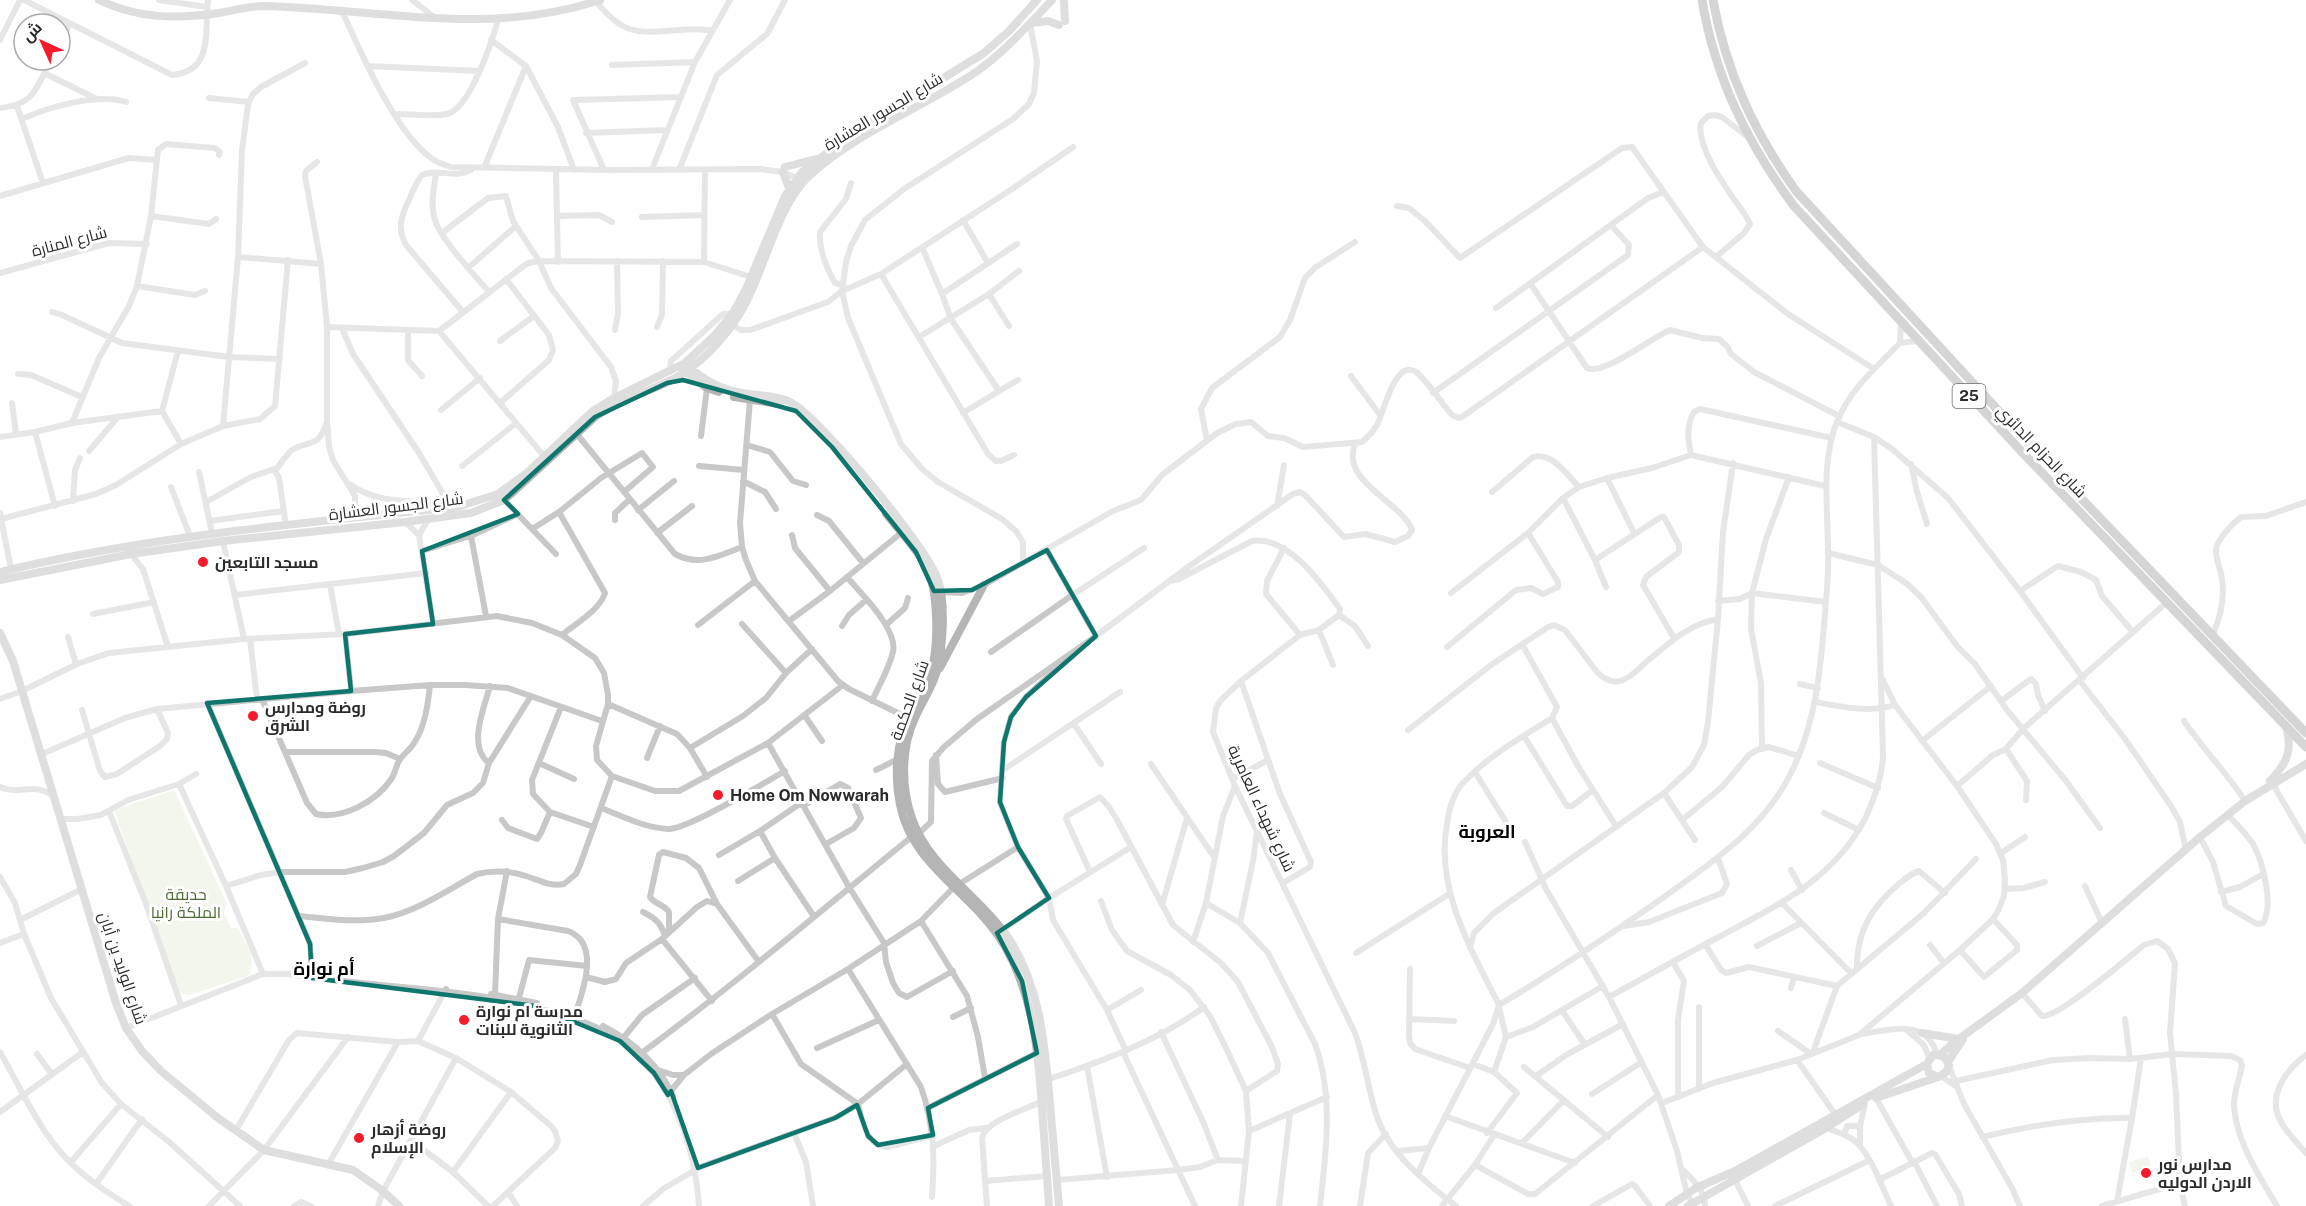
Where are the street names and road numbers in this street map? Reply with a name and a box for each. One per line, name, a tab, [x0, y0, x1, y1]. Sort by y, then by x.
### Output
street label: شارع الجسور العشارة	[820, 68, 947, 156]
street label: شارع المنارة	[29, 222, 109, 263]
road number: 25	[1952, 384, 1986, 408]
street label: شارع الحزام الدائري	[1990, 401, 2091, 504]
street label: شارع الجسور العشارة	[328, 489, 465, 526]
street label: شارع الحكمة	[886, 658, 935, 743]
street label: شارع شهداء العامرية	[1222, 742, 1299, 875]
street label: شارع الوليد بن أبان	[92, 909, 151, 1028]

